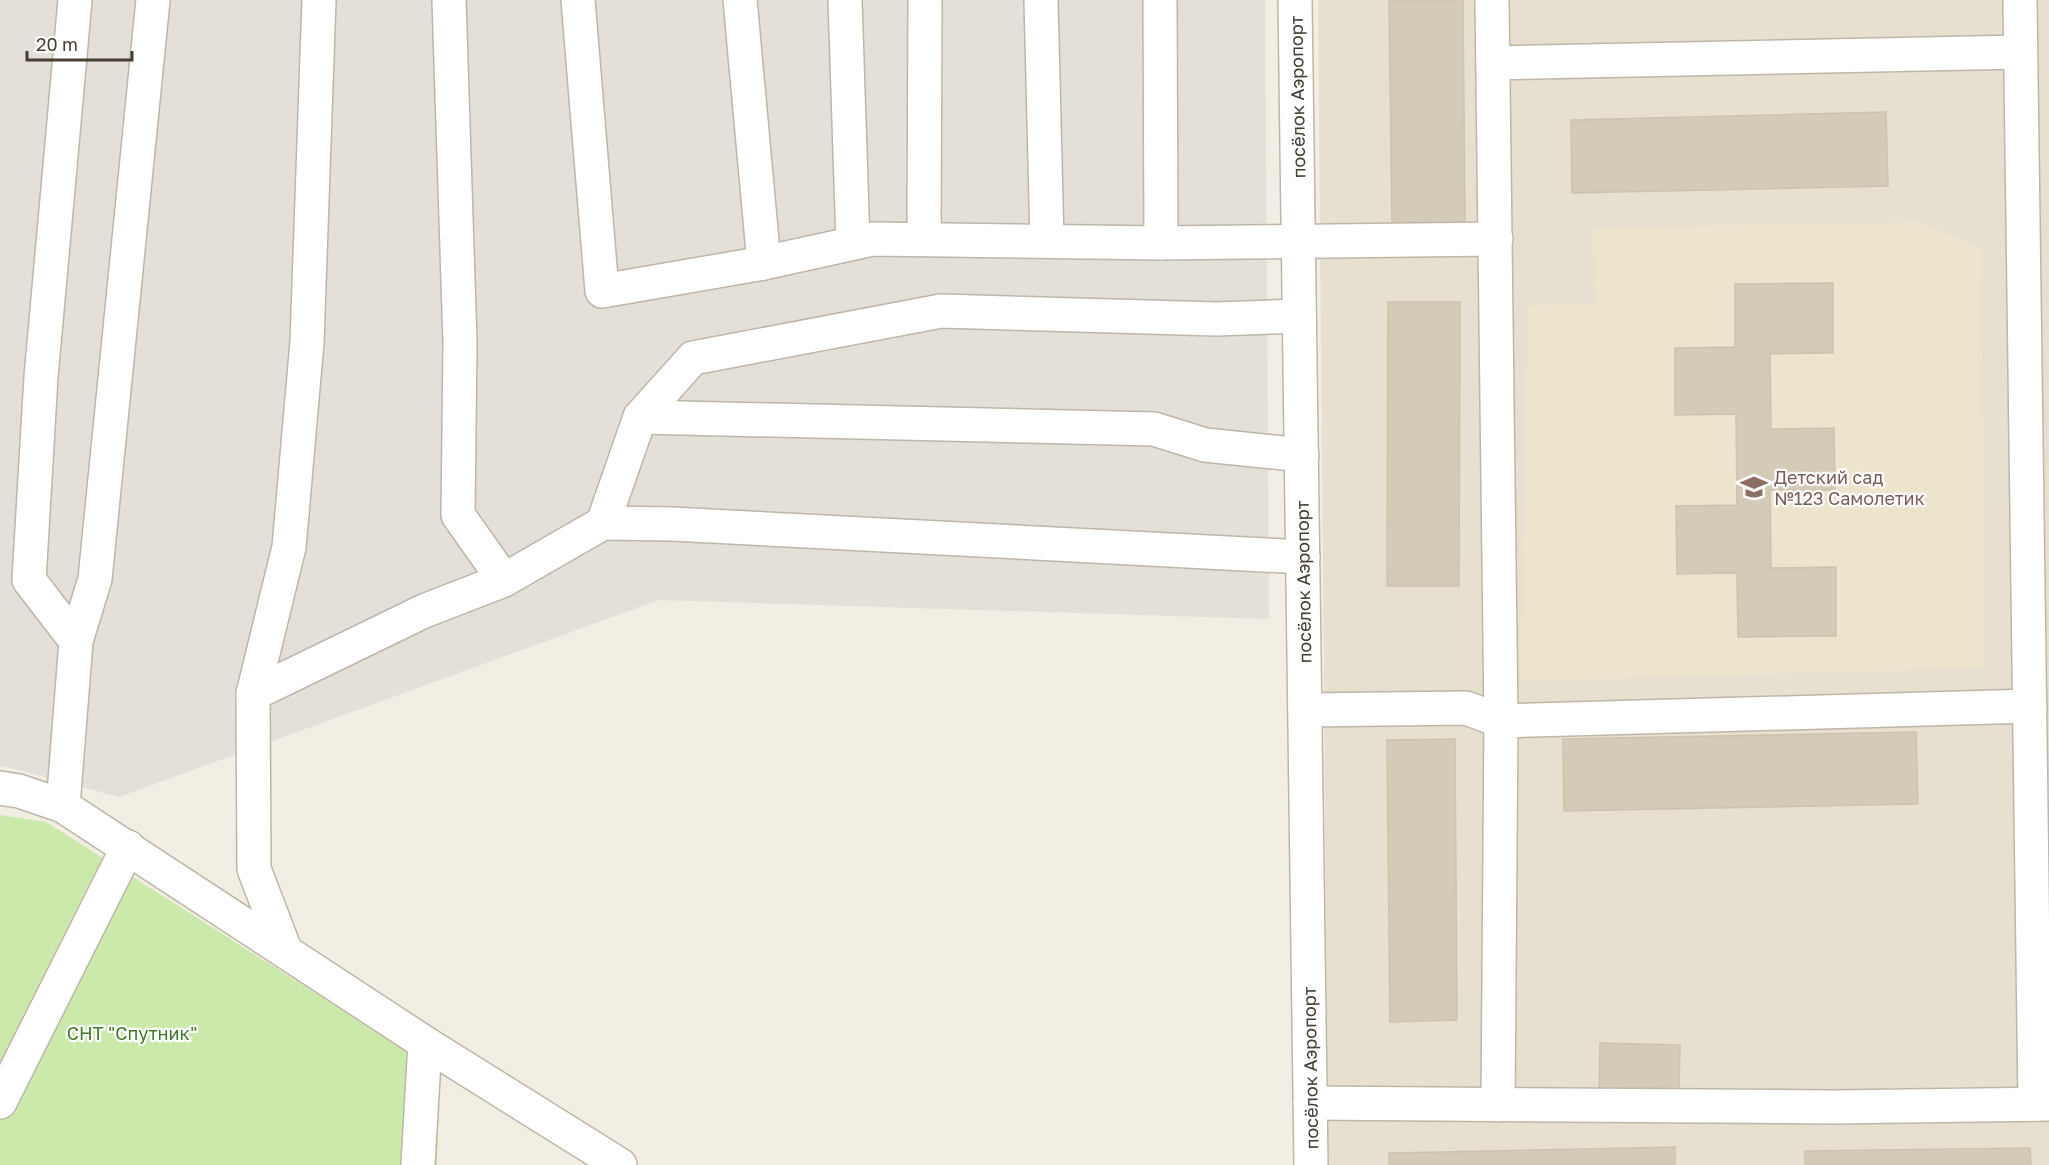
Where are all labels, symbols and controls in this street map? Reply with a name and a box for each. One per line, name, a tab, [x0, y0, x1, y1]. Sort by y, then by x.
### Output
street label: посёлок Аэропорт	[1285, 15, 1309, 179]
scale bar	[27, 24, 132, 62]
text: 20 m	[36, 33, 78, 55]
place label: Детский сад №123 Самолетик	[1774, 466, 1925, 509]
school or university icon: Детский сад №123 Самолетик	[1739, 472, 1769, 502]
street label: посёлок Аэропорт	[1291, 500, 1315, 664]
street label: посёлок Аэропорт	[1298, 986, 1322, 1150]
park label: СНТ "Спутник"	[67, 1022, 197, 1044]

